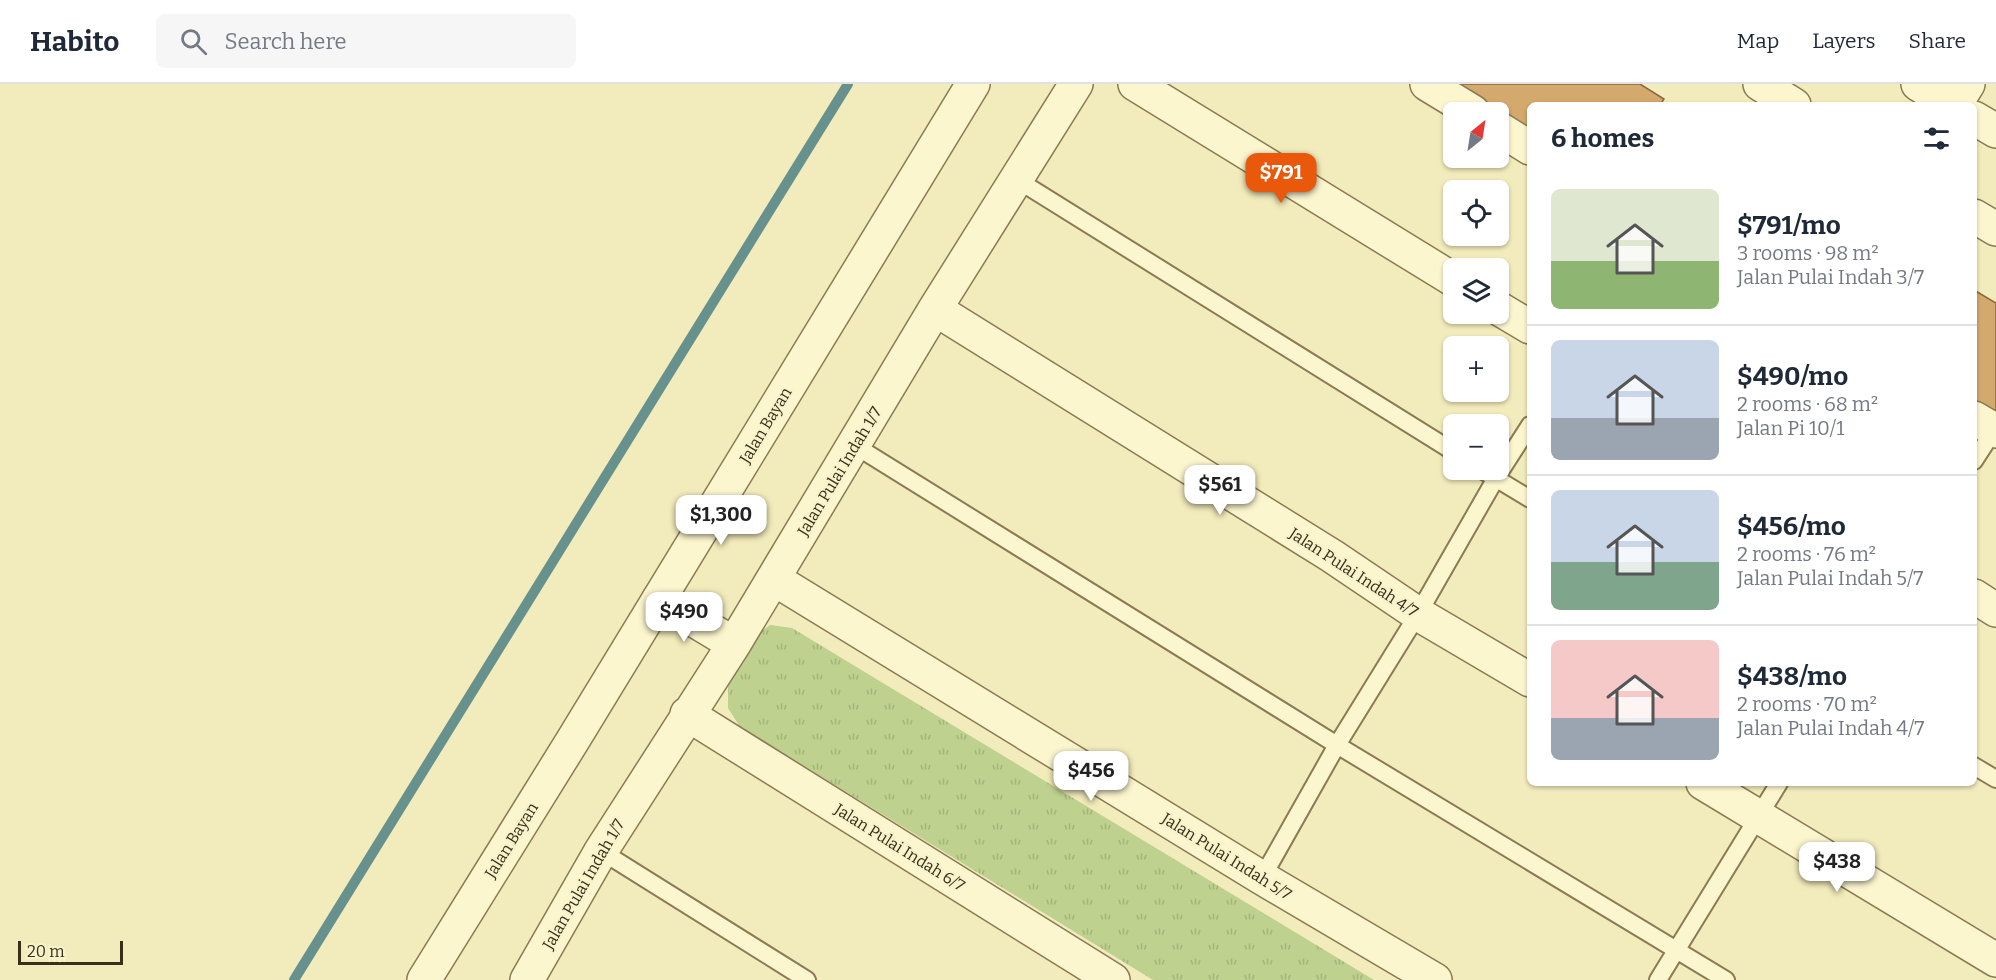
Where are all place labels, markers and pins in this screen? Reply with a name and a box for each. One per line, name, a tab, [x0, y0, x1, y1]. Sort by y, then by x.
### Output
pin: $791	[1245, 153, 1317, 204]
pin: $561	[1184, 465, 1256, 516]
pin: $1,300	[672, 495, 770, 546]
pin: $490	[648, 592, 720, 643]
pin: $456	[1055, 751, 1127, 802]
pin: $438	[1801, 842, 1873, 893]

